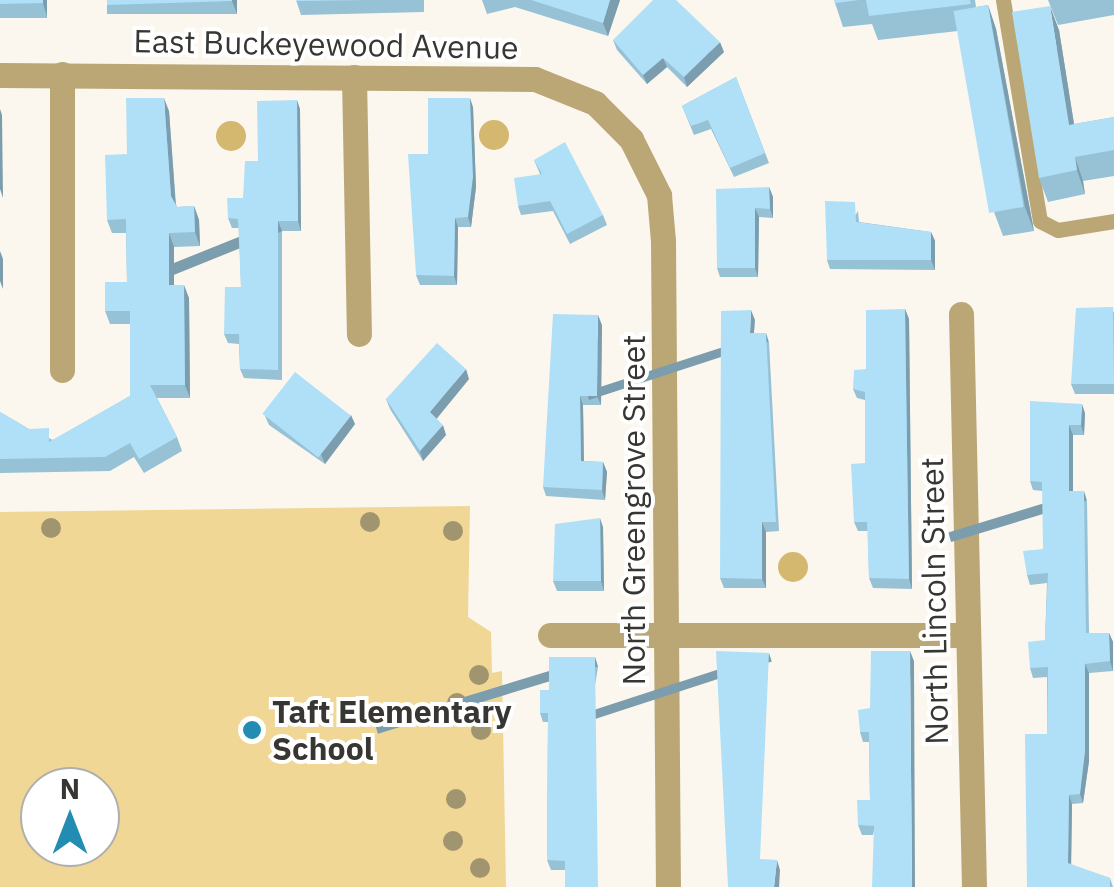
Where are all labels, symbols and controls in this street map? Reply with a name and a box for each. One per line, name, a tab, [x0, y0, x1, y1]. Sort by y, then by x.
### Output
street label: East Buckeyewood Avenue	[133, 21, 519, 67]
street label: North Greengrove Street	[614, 334, 652, 686]
street label: North Lincoln Street	[912, 457, 956, 745]
place label: Taft Elementary School	[272, 693, 511, 768]
marker: Taft Elementary School	[241, 719, 263, 741]
north arrow	[20, 767, 120, 867]
text: N	[60, 770, 80, 807]

